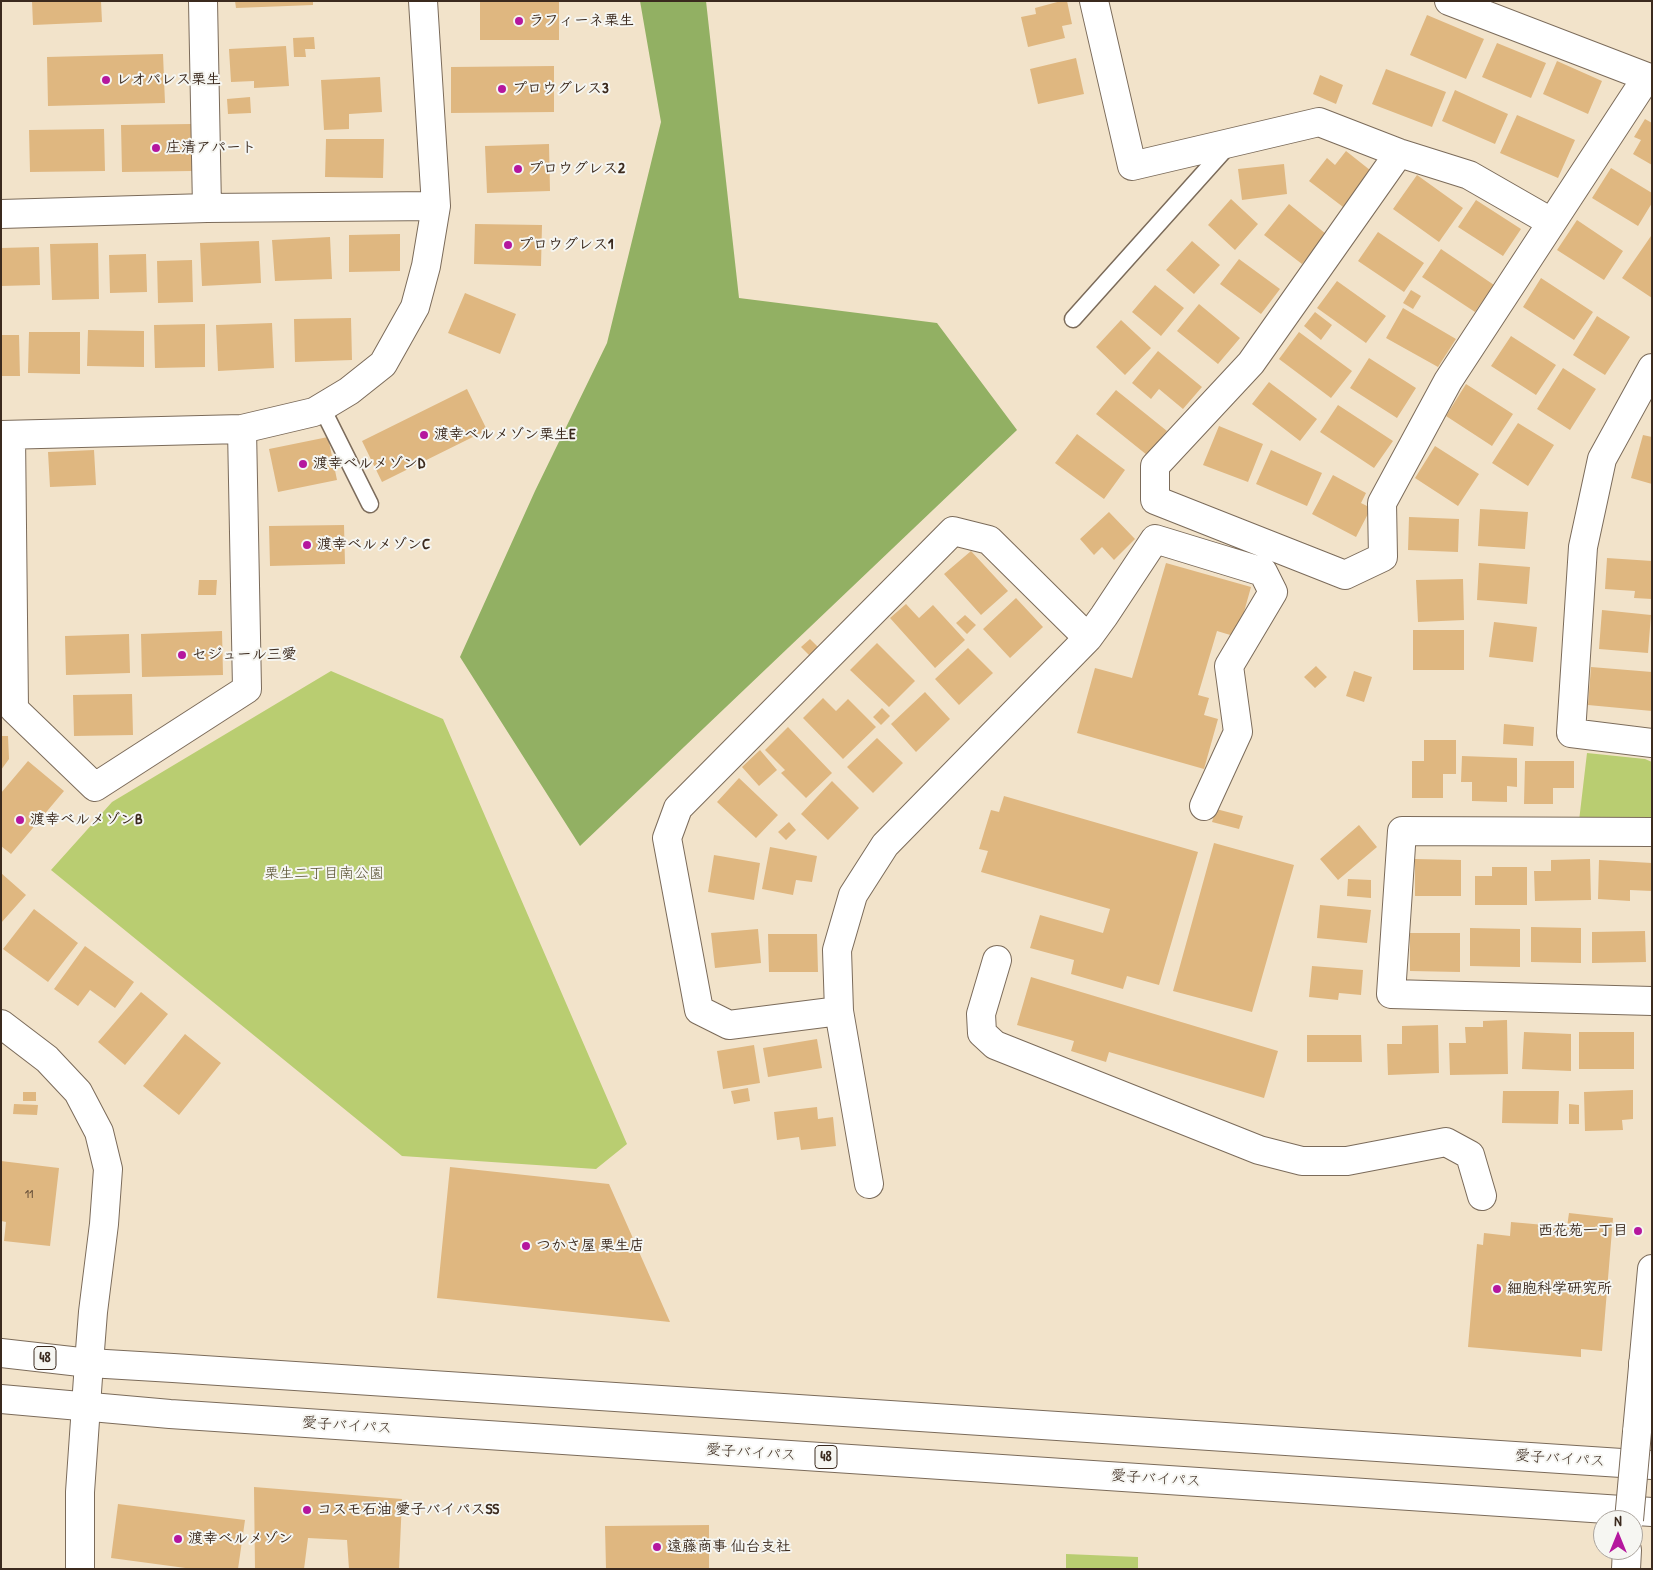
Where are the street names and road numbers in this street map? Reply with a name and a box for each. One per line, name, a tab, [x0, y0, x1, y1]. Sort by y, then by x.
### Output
road number: 48	[34, 1346, 56, 1370]
street label: 愛子バイパス	[301, 1414, 393, 1438]
street label: 愛子バイパス	[705, 1441, 797, 1465]
road number: 48	[815, 1445, 837, 1468]
street label: 愛子バイパス	[1514, 1447, 1606, 1471]
street label: 愛子バイパス	[1110, 1467, 1202, 1491]

